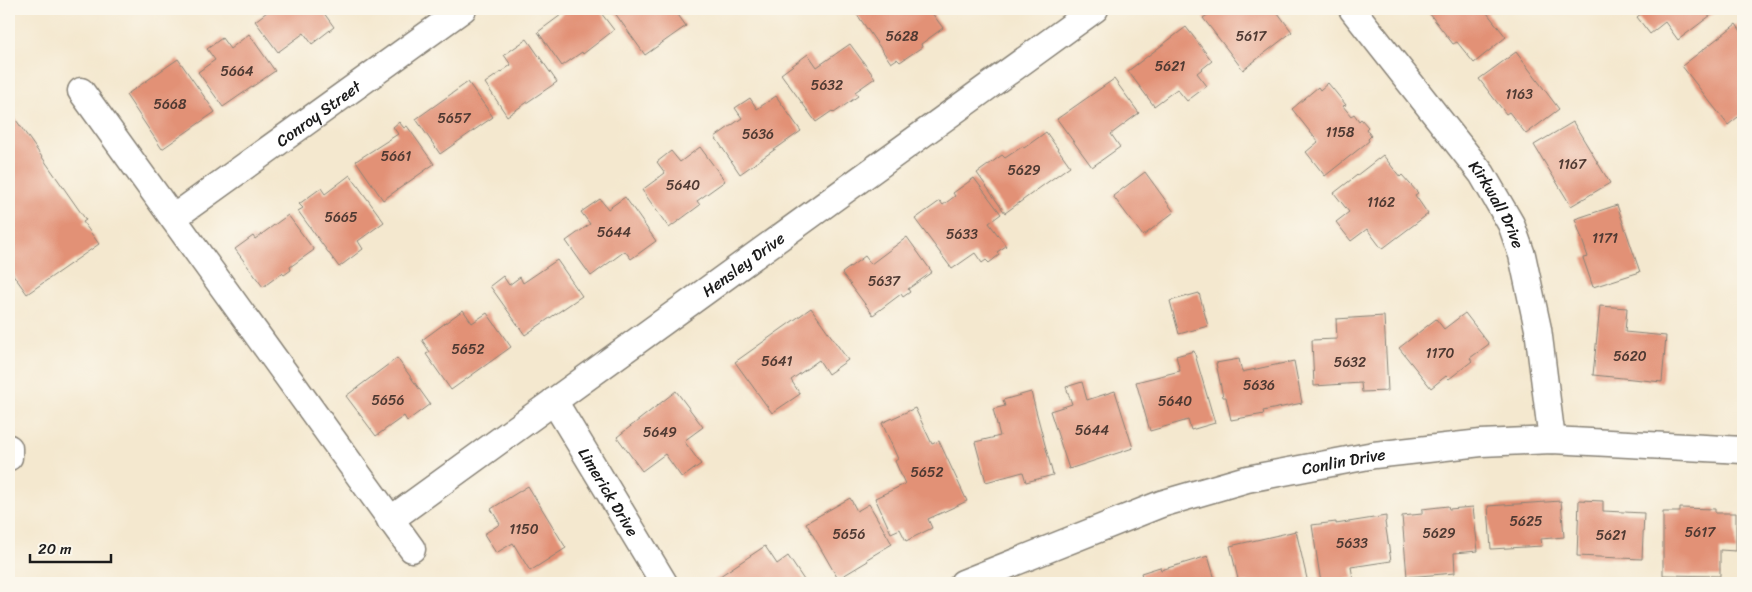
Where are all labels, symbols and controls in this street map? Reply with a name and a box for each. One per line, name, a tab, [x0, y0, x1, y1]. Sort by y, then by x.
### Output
house number: 5628	[885, 24, 919, 49]
house number: 5617	[1236, 24, 1267, 49]
house number: 5621	[1155, 54, 1185, 79]
house number: 5664	[220, 59, 254, 84]
street label: Conroy Street	[269, 72, 368, 154]
house number: 5632	[811, 73, 843, 98]
house number: 1163	[1505, 82, 1533, 107]
house number: 5668	[154, 92, 187, 117]
house number: 5657	[437, 106, 472, 131]
house number: 1158	[1325, 120, 1355, 145]
house number: 5636	[742, 122, 774, 147]
house number: 5661	[381, 144, 411, 169]
house number: 1167	[1558, 152, 1587, 177]
street label: Kirkwall Drive	[1461, 153, 1533, 252]
house number: 5629	[1007, 158, 1041, 183]
house number: 5640	[666, 173, 700, 198]
house number: 1162	[1367, 190, 1395, 215]
house number: 5665	[324, 205, 358, 230]
house number: 5644	[597, 220, 631, 245]
house number: 5633	[946, 222, 978, 247]
street label: Hensley Drive	[695, 224, 791, 304]
house number: 1171	[1592, 226, 1618, 251]
house number: 5637	[868, 269, 901, 294]
house number: 5652	[451, 337, 485, 362]
house number: 1170	[1426, 341, 1455, 366]
house number: 5620	[1613, 344, 1647, 369]
house number: 5641	[761, 349, 793, 374]
house number: 5632	[1334, 350, 1366, 375]
house number: 5636	[1243, 373, 1275, 398]
house number: 5656	[371, 388, 405, 413]
house number: 5640	[1158, 389, 1192, 414]
house number: 5644	[1075, 418, 1109, 443]
house number: 5649	[643, 420, 677, 445]
street label: Conlin Drive	[1299, 439, 1387, 483]
street label: Limerick Drive	[570, 441, 647, 542]
house number: 5652	[910, 460, 944, 485]
house number: 5625	[1509, 509, 1543, 534]
house number: 1150	[509, 517, 539, 542]
house number: 5617	[1685, 520, 1716, 545]
house number: 5629	[1422, 521, 1456, 546]
house number: 5656	[832, 522, 866, 547]
house number: 5621	[1596, 523, 1626, 548]
house number: 5633	[1336, 531, 1368, 556]
scale bar	[30, 532, 111, 564]
text: 20 m	[38, 536, 72, 562]

